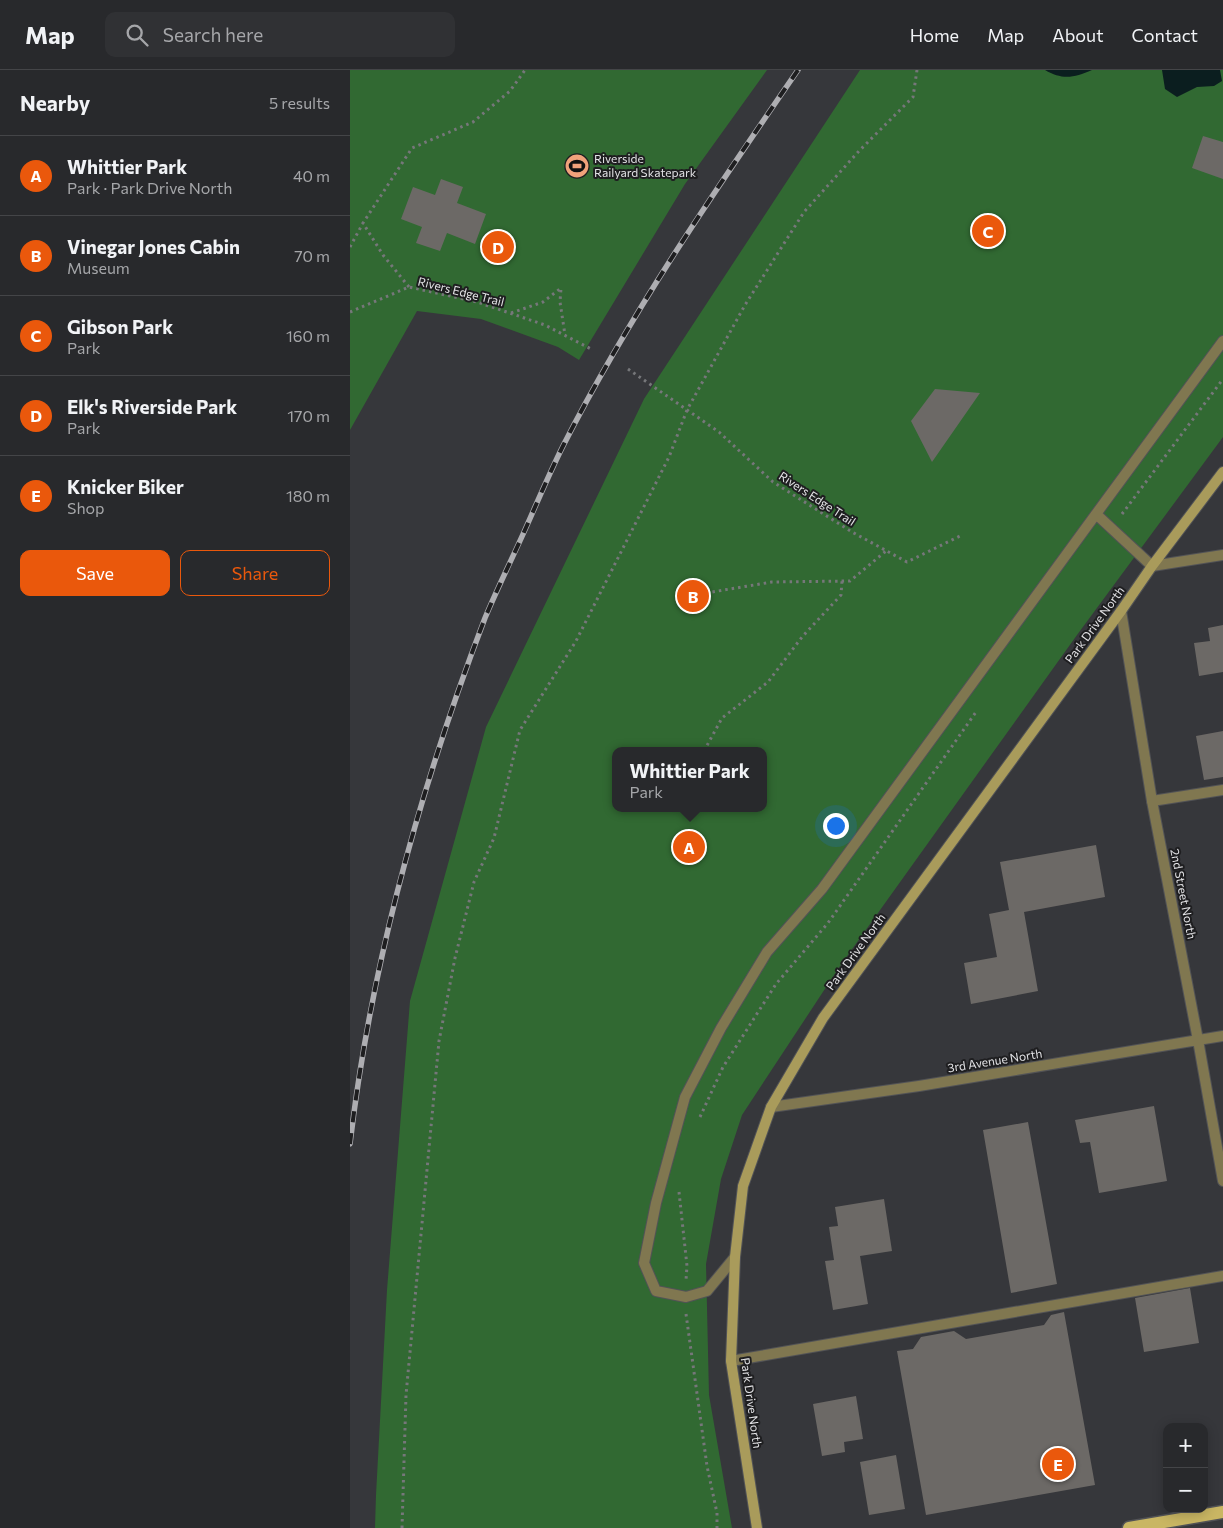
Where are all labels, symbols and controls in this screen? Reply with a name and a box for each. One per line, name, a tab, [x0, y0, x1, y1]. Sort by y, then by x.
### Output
search box	[105, 12, 455, 57]
text: Map	[25, 20, 75, 49]
icon: search	[123, 21, 151, 49]
text: Search here	[163, 23, 263, 46]
text: Home	[910, 24, 959, 46]
text: Map	[987, 24, 1024, 46]
text: About	[1052, 24, 1104, 46]
text: Contact	[1132, 24, 1198, 46]
text: Nearby	[20, 90, 90, 115]
text: 5 results	[269, 93, 330, 112]
place label: Riverside Railyard Skatepark	[594, 151, 697, 179]
sports icon: Riverside Railyard Skatepark	[564, 153, 590, 179]
text: Whittier Park	[67, 155, 187, 178]
text: A	[30, 166, 42, 185]
text: 40 m	[293, 166, 330, 185]
text: Park · Park Drive North	[67, 178, 232, 197]
pin: C	[972, 212, 1004, 250]
pin: D	[482, 228, 514, 266]
text: Vinegar Jones Cabin	[67, 235, 240, 258]
text: B	[31, 246, 41, 265]
text: 70 m	[294, 246, 330, 265]
text: Museum	[67, 258, 130, 277]
street label: Rivers Edge Trail	[417, 274, 506, 309]
text: Gibson Park	[67, 315, 173, 338]
text: C	[31, 326, 41, 345]
text: 160 m	[286, 326, 330, 345]
text: Park	[67, 338, 100, 357]
text: Elk's Riverside Park	[67, 395, 237, 418]
text: D	[30, 406, 42, 425]
text: 170 m	[287, 406, 330, 425]
text: Park	[67, 418, 100, 437]
street label: Rivers Edge Trail	[777, 468, 859, 528]
text: Knicker Biker	[67, 475, 184, 498]
text: E	[31, 486, 41, 505]
text: 180 m	[286, 486, 330, 505]
text: Shop	[67, 498, 105, 517]
button: Save	[20, 550, 170, 596]
button: Share	[180, 550, 330, 596]
pin: B	[677, 577, 709, 615]
street label: Park Drive North	[1062, 583, 1127, 666]
popup	[612, 747, 767, 812]
text: Whittier Park	[629, 759, 750, 782]
text: Park	[629, 782, 663, 801]
your location	[823, 813, 849, 839]
pin: A	[673, 828, 705, 866]
street label: 2nd Street North	[1168, 847, 1200, 940]
street label: Park Drive North	[823, 910, 888, 993]
street label: 3rd Avenue North	[946, 1046, 1043, 1074]
street label: Park Drive North	[739, 1357, 765, 1449]
map controls	[1163, 1423, 1208, 1513]
button: +	[1163, 1423, 1208, 1468]
pin: E	[1042, 1445, 1074, 1483]
button: −	[1163, 1468, 1208, 1513]

